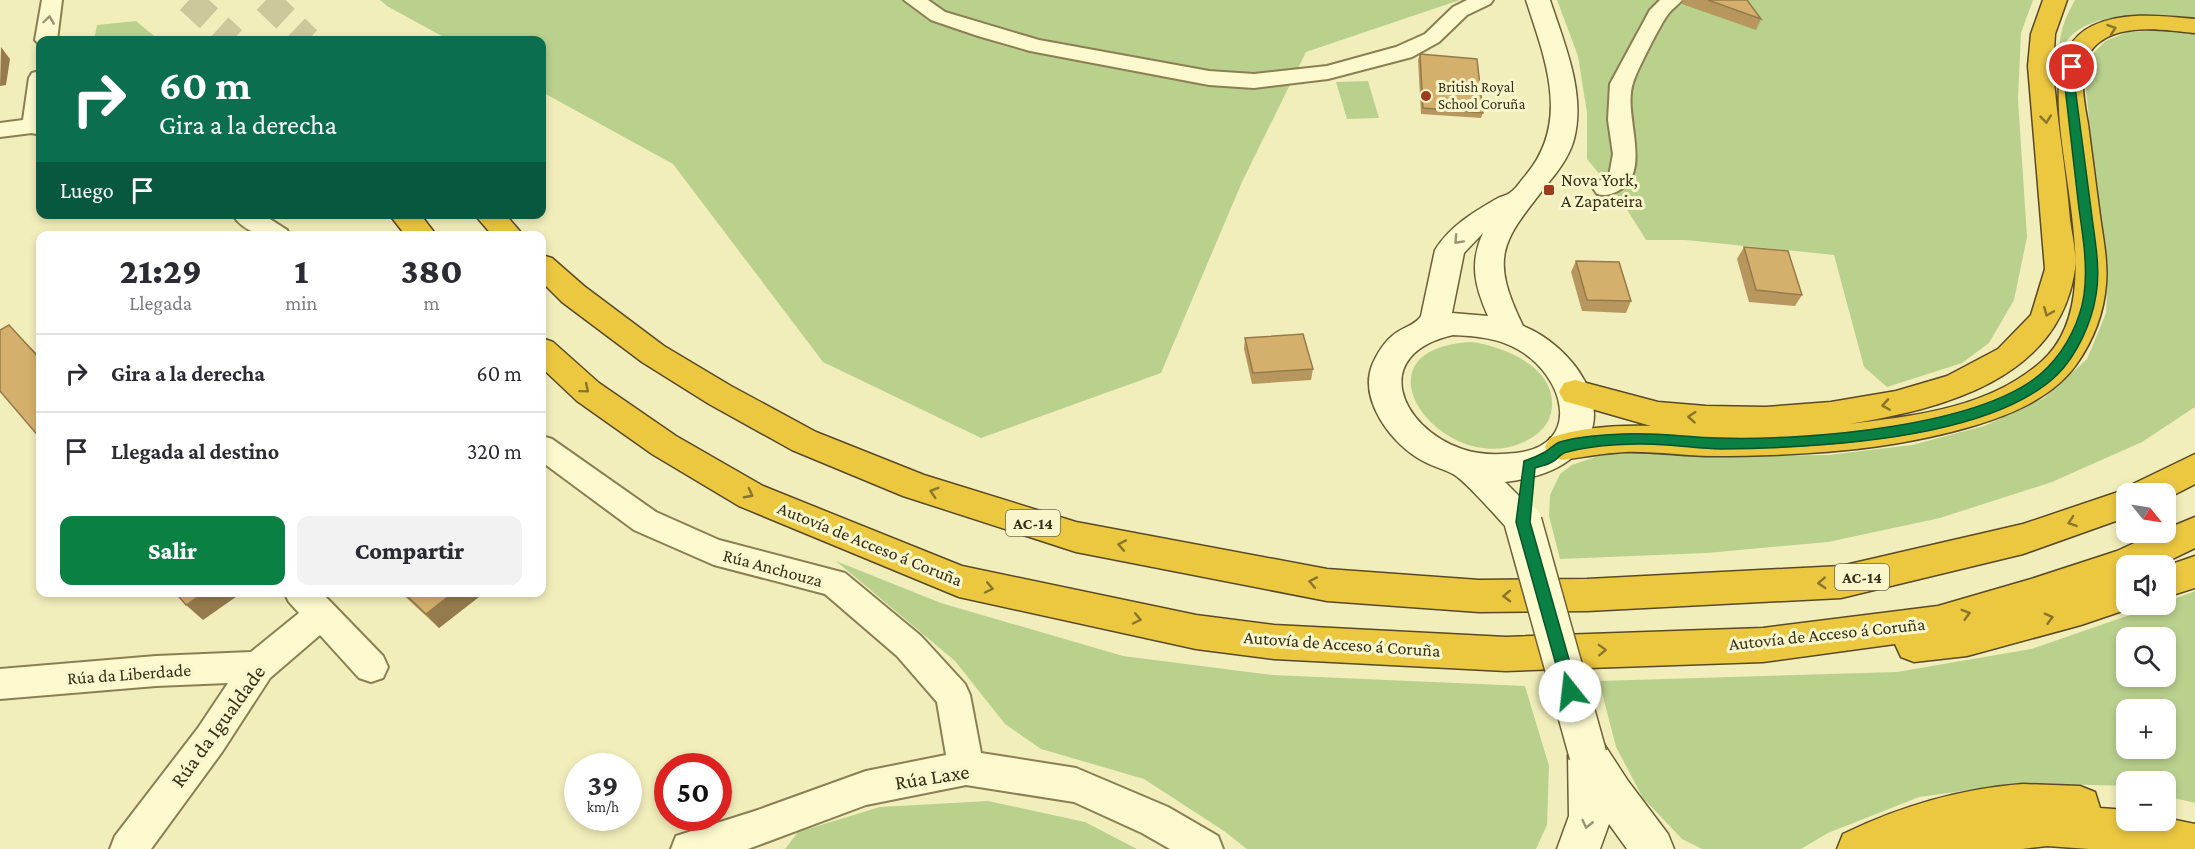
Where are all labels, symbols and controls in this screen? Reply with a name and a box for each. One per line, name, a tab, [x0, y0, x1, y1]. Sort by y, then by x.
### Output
one-way arrow	[42, 16, 55, 26]
one-way arrow	[2106, 23, 2117, 36]
pin	[2046, 41, 2097, 92]
icon: arrive	[2055, 50, 2088, 83]
icon: right	[60, 60, 138, 138]
text: 60 m	[159, 61, 251, 108]
place label: British Royal School Coruña	[1438, 79, 1525, 112]
marker: British Royal School Coruña	[1419, 89, 1433, 103]
text: Gira a la derecha	[159, 110, 337, 140]
one-way arrow	[2039, 115, 2052, 124]
place label: Nova York, A Zapateira	[1561, 170, 1643, 211]
icon: arrive	[126, 174, 159, 207]
text: Luego	[60, 178, 114, 203]
marker: Nova York, A Zapateira	[1542, 183, 1556, 197]
one-way arrow	[1454, 234, 1465, 244]
text: 21:29	[119, 251, 202, 291]
text: 1	[294, 251, 308, 291]
text: 380	[401, 251, 463, 291]
text: Llegada	[129, 292, 192, 314]
text: min	[285, 292, 317, 314]
text: m	[424, 292, 440, 314]
one-way arrow	[2043, 305, 2055, 316]
icon: right	[60, 357, 93, 390]
text: Gira a la derecha	[111, 361, 265, 386]
text: 60 m	[477, 361, 522, 386]
one-way arrow	[578, 381, 589, 392]
one-way arrow	[1881, 399, 1891, 411]
one-way arrow	[1687, 411, 1696, 424]
icon: arrive	[60, 435, 93, 468]
text: Llegada al destino	[111, 439, 279, 464]
text: 320 m	[467, 439, 522, 464]
north arrow	[2116, 483, 2176, 543]
map controls	[2116, 483, 2176, 831]
one-way arrow	[742, 487, 753, 498]
one-way arrow	[929, 487, 940, 500]
street label: Autovía de Acceso á Coruña	[775, 498, 965, 590]
road number: AC-14	[1006, 510, 1060, 536]
one-way arrow	[2067, 515, 2078, 528]
button: Salir	[60, 516, 285, 585]
button: Compartir	[297, 516, 522, 585]
one-way arrow	[1117, 539, 1127, 552]
street label: Rúa Anchouza	[721, 545, 825, 591]
button: sound	[2116, 555, 2176, 615]
road number: AC-14	[1835, 564, 1889, 590]
one-way arrow	[1308, 576, 1318, 589]
one-way arrow	[1817, 577, 1826, 590]
one-way arrow	[983, 581, 993, 594]
one-way arrow	[1503, 590, 1512, 602]
one-way arrow	[1960, 609, 1971, 621]
one-way arrow	[1132, 612, 1142, 625]
one-way arrow	[2043, 612, 2053, 625]
street label: Autovía de Acceso á Coruña	[1728, 614, 1926, 654]
street label: Autovía de Acceso á Coruña	[1243, 627, 1441, 661]
button: search	[2116, 627, 2176, 687]
one-way arrow	[1598, 644, 1607, 657]
position arrow	[1538, 659, 1602, 723]
street label: Rúa da Liberdade	[66, 660, 192, 688]
street label: Rúa da Igualdade	[166, 660, 270, 792]
button: +	[2116, 699, 2176, 759]
speed limit sign: 50	[654, 753, 732, 831]
street label: Rúa Laxe	[893, 759, 971, 795]
text: 39	[587, 768, 619, 801]
button: −	[2116, 771, 2176, 831]
text: km/h	[587, 799, 619, 815]
one-way arrow	[1582, 819, 1595, 829]

